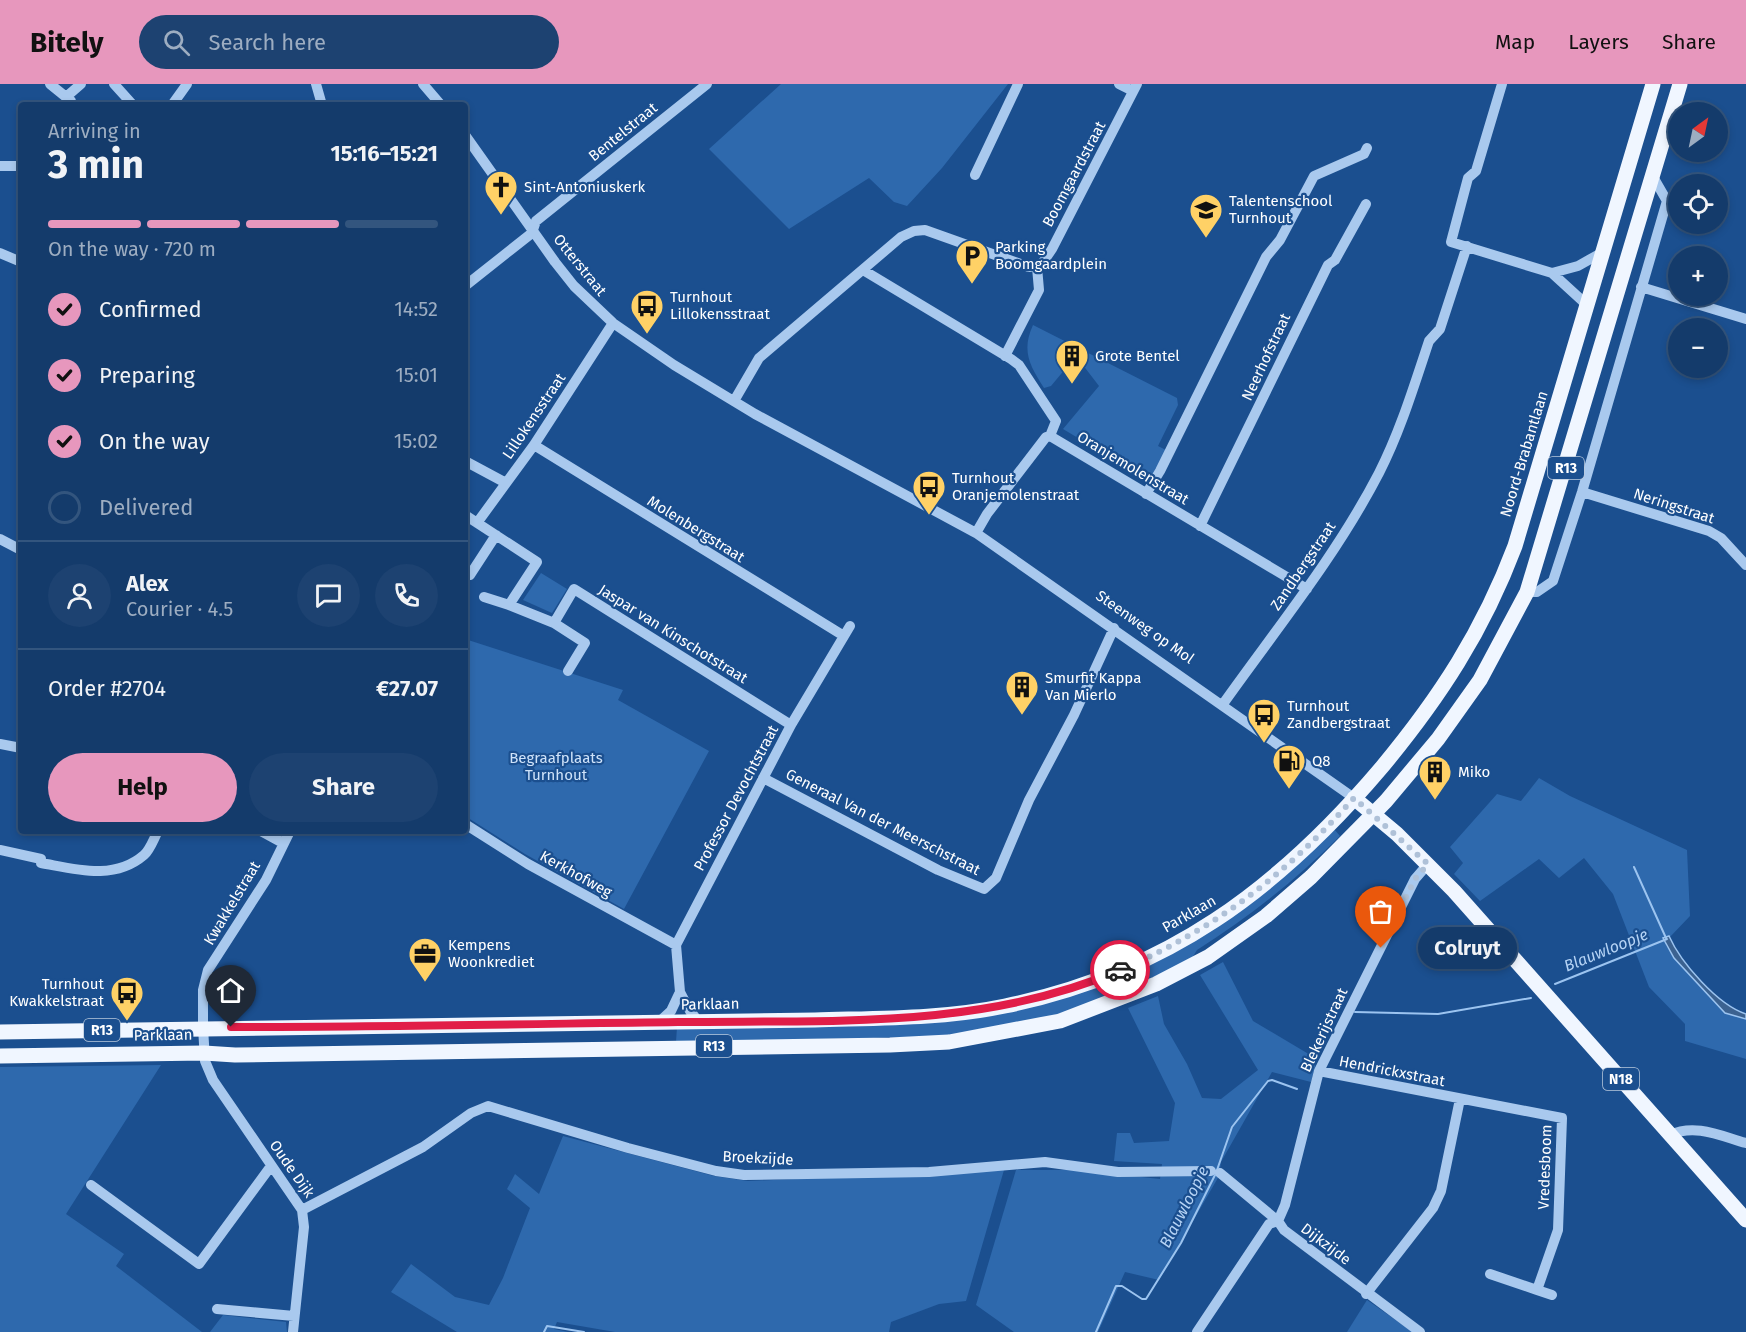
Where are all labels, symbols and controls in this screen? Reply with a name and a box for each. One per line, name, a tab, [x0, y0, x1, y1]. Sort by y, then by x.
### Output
search box	[139, 15, 559, 69]
text: Bitely	[30, 26, 103, 59]
icon: search	[160, 26, 193, 59]
text: Search here	[208, 29, 326, 56]
text: Map	[1495, 29, 1535, 55]
text: Layers	[1568, 29, 1629, 55]
text: Share	[1662, 29, 1716, 55]
street label: Bentelstraat	[585, 98, 661, 165]
north arrow	[1668, 102, 1728, 162]
map controls	[1668, 102, 1728, 378]
street label: Boomgaardstraat	[1039, 118, 1110, 230]
text: Arriving in	[48, 119, 141, 143]
text: 15:16–15:21	[331, 140, 438, 167]
text: 3 min	[48, 142, 144, 188]
church icon: Sint-Antoniuskerk	[483, 169, 519, 216]
button: locate	[1668, 174, 1728, 234]
place label: Sint-Antoniuskerk	[524, 178, 646, 196]
school or university icon: Talentenschool Turnhout	[1188, 192, 1224, 239]
place label: Talentenschool Turnhout	[1229, 192, 1333, 227]
street label: Otterstraat	[550, 231, 611, 300]
text: On the way · 720 m	[48, 237, 216, 261]
parking icon: Parking Boomgaardplein	[954, 238, 990, 285]
place label: Parking Boomgaardplein	[995, 238, 1107, 273]
button: +	[1668, 246, 1728, 306]
bus stop icon: Turnhout Lillokensstraat	[629, 288, 665, 335]
place label: Turnhout Lillokensstraat	[670, 288, 770, 323]
icon: check	[48, 293, 81, 326]
text: Confirmed	[99, 296, 202, 323]
text: 14:52	[394, 297, 438, 321]
street label: Neerhofstraat	[1238, 310, 1294, 404]
button: −	[1668, 318, 1728, 378]
building icon: Grote Bentel	[1054, 338, 1090, 385]
place label: Grote Bentel	[1095, 347, 1180, 365]
icon: check	[48, 359, 81, 392]
text: Preparing	[99, 362, 195, 389]
text: 15:01	[395, 363, 438, 387]
street label: Lillokensstraat	[499, 369, 570, 462]
street label: Noord-Brabantlaan	[1496, 389, 1552, 519]
icon: check	[48, 425, 81, 458]
text: On the way	[99, 428, 210, 455]
street label: Oranjemolenstraat	[1074, 428, 1193, 509]
text: 15:02	[394, 429, 438, 453]
road number: R13	[1548, 457, 1584, 479]
bus stop icon: Turnhout Oranjemolenstraat	[911, 469, 947, 516]
place label: Turnhout Oranjemolenstraat	[952, 469, 1080, 504]
street label: Neringstraat	[1631, 484, 1717, 528]
street label: Molenbergstraat	[644, 492, 749, 566]
text: Delivered	[99, 494, 194, 521]
street label: Zandbergstraat	[1267, 518, 1340, 614]
button: person	[48, 564, 111, 627]
button: chat	[297, 564, 360, 627]
button: phone	[375, 564, 438, 627]
text: Alex	[126, 570, 169, 597]
street label: Jaspar van Kinschotstraat	[595, 581, 751, 688]
street label: Steenweg op Mol	[1092, 586, 1198, 668]
text: Courier · 4.5	[126, 597, 233, 621]
building icon: Smurfit Kappa Van Mierlo	[1004, 669, 1040, 716]
place label: Smurfit Kappa Van Mierlo	[1045, 669, 1141, 704]
text: Order #2704	[48, 675, 166, 702]
text: €27.07	[376, 675, 438, 702]
bus stop icon: Turnhout Zandbergstraat	[1246, 697, 1282, 744]
place label: Turnhout Zandbergstraat	[1287, 697, 1391, 732]
street label: Professor Devochtstraat	[690, 722, 782, 874]
fuel station icon: Q8	[1271, 743, 1307, 790]
park label: Begraafplaats Turnhout	[509, 749, 603, 784]
place label: Q8	[1312, 752, 1331, 770]
button: Help	[48, 753, 237, 822]
button: Share	[249, 753, 438, 822]
building icon: Miko	[1417, 754, 1453, 801]
place label: Miko	[1458, 763, 1490, 781]
street label: Generaal Van der Meerschstraat	[783, 765, 984, 879]
street label: Kerkhofweg	[537, 847, 615, 901]
street label: Kwakkelstraat	[200, 857, 264, 948]
pin	[1355, 886, 1406, 948]
street label: Parklaan	[1159, 891, 1219, 937]
icon: bag	[1364, 895, 1397, 928]
water label: Blauwloopje	[1561, 925, 1651, 975]
callout: Colruyt	[1417, 927, 1516, 969]
office icon: Kempens Woonkrediet	[407, 936, 443, 983]
place label: Kempens Woonkrediet	[448, 936, 535, 971]
text: Colruyt	[1434, 936, 1501, 960]
courier	[1090, 940, 1150, 1000]
icon: car	[1104, 954, 1137, 987]
pin	[205, 965, 256, 1027]
icon: home	[214, 974, 247, 1007]
place label: Turnhout Kwakkelstraat	[9, 975, 105, 1010]
bus stop icon: Turnhout Kwakkelstraat	[109, 975, 145, 1022]
street label: Blekerijstraat	[1297, 984, 1352, 1075]
street label: Parklaan	[680, 994, 740, 1014]
road number: R13	[84, 1019, 120, 1041]
street label: Parklaan	[133, 1025, 193, 1045]
road number: R13	[696, 1035, 732, 1057]
street label: Hendrickxstraat	[1337, 1052, 1447, 1090]
road number: N18	[1603, 1068, 1639, 1090]
street label: Vredesboom	[1535, 1124, 1555, 1210]
street label: Oude Dijk	[266, 1137, 318, 1201]
street label: Broekzijde	[722, 1147, 794, 1169]
water label: Blauwloopje	[1155, 1163, 1213, 1251]
street label: Dijkzijde	[1297, 1219, 1355, 1269]

